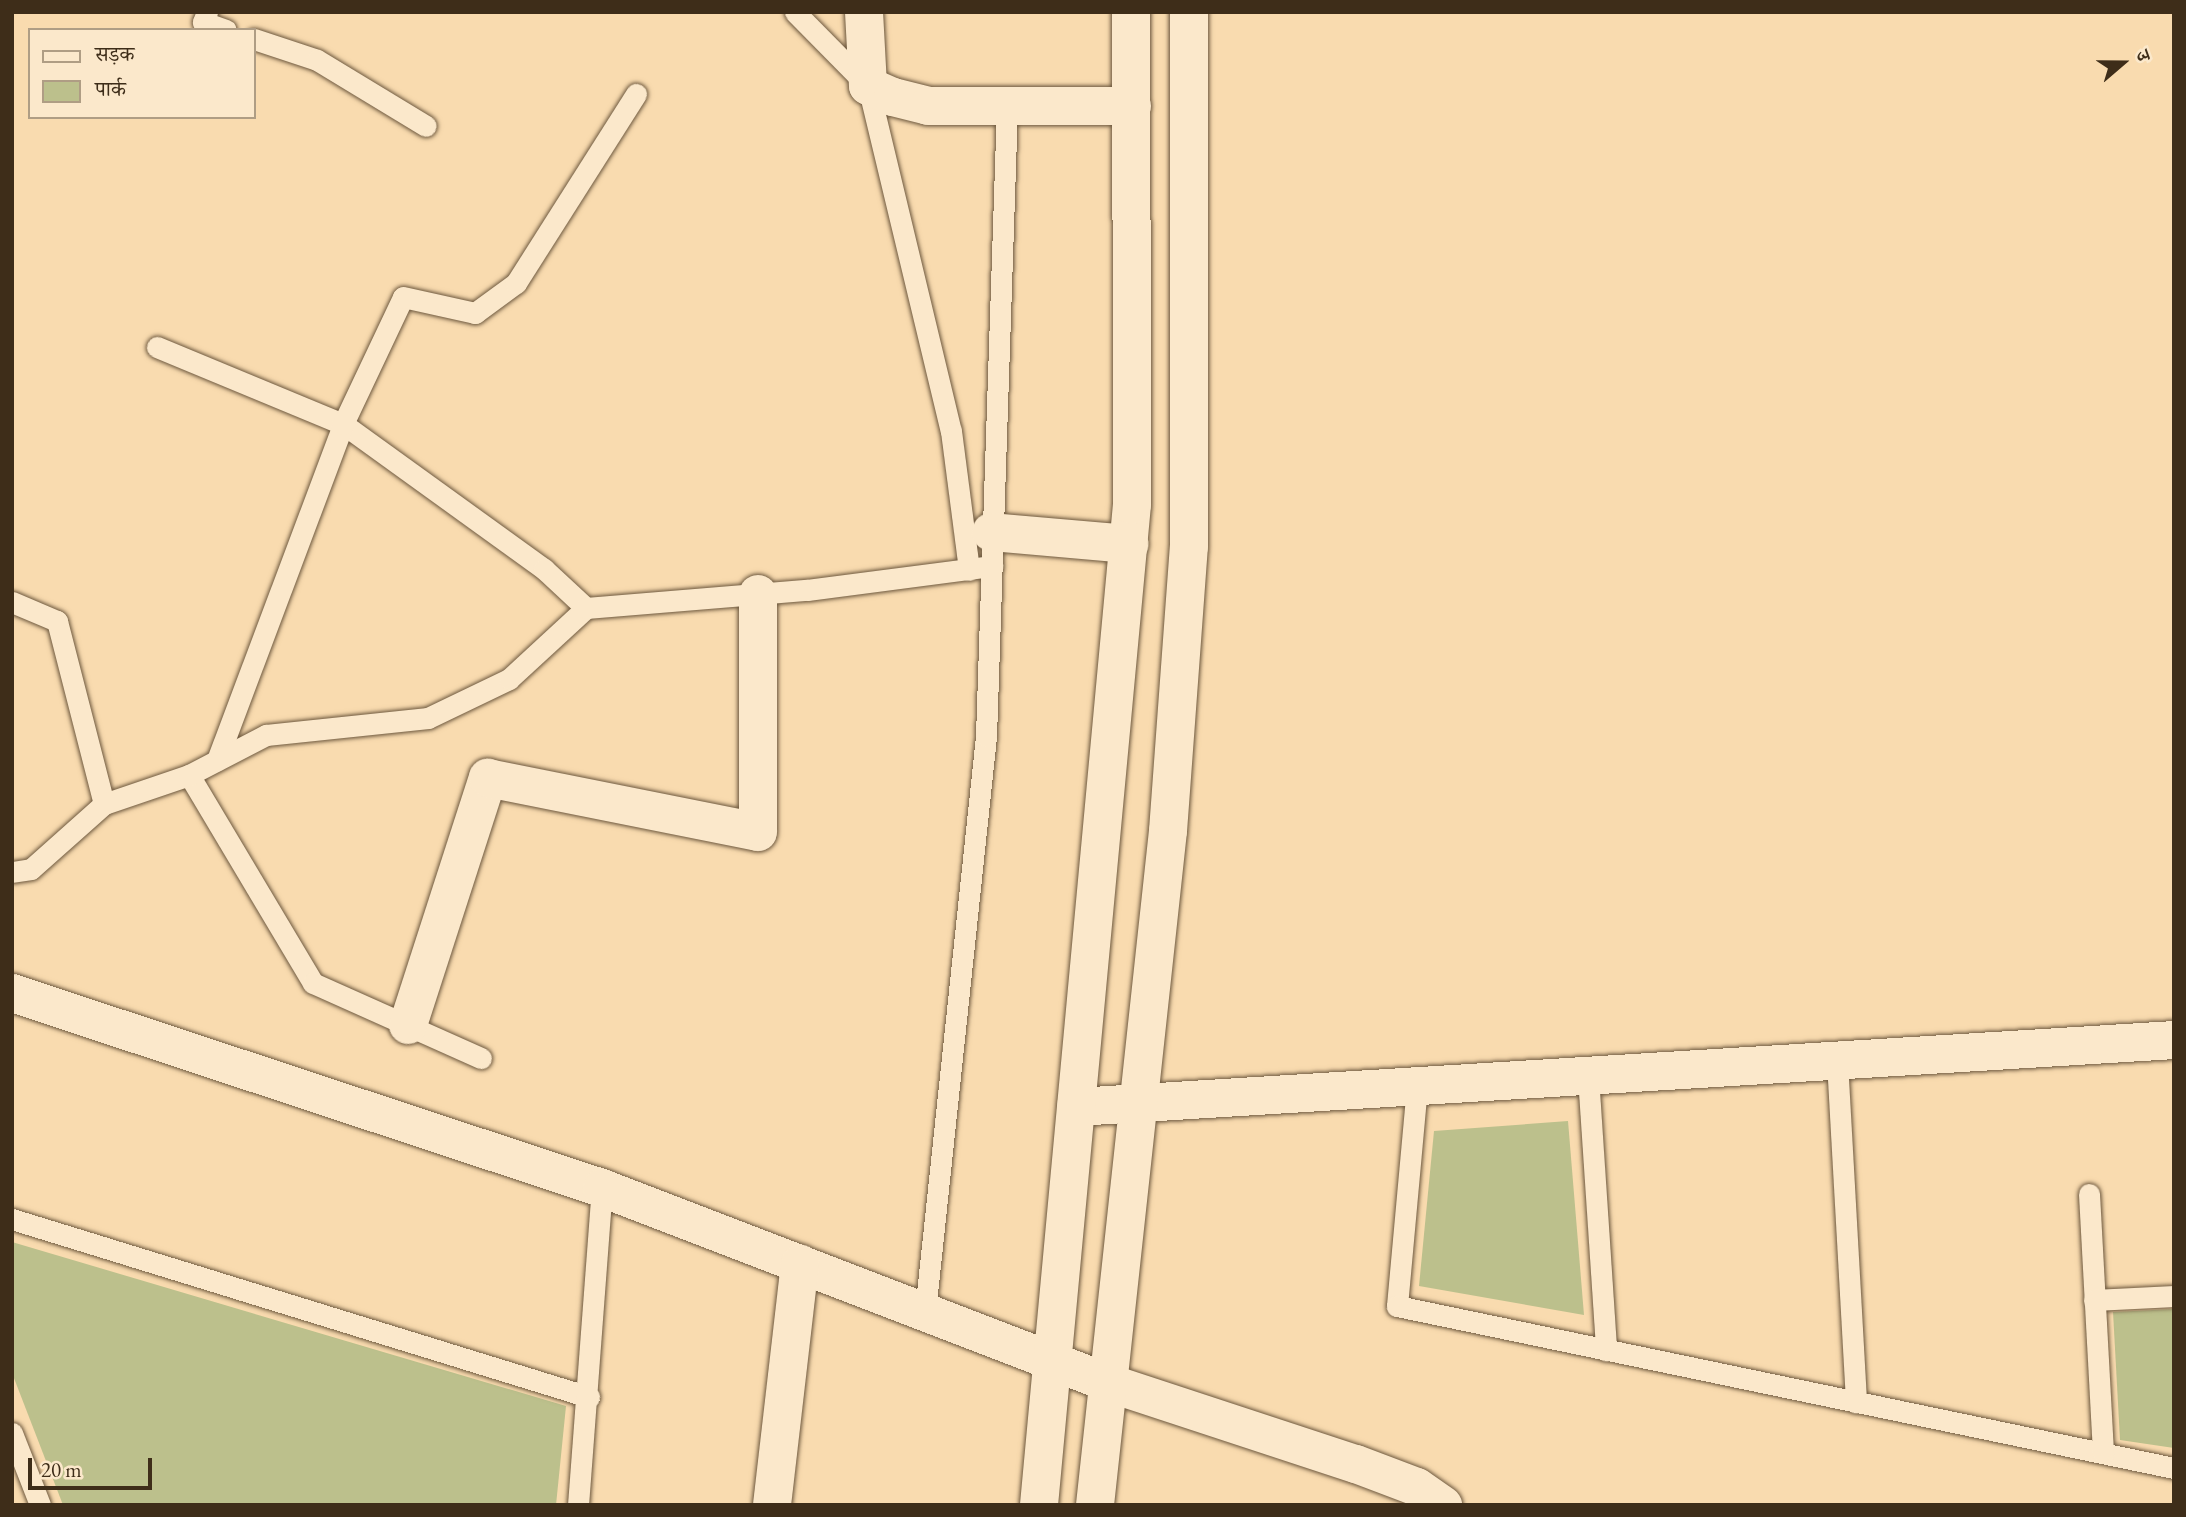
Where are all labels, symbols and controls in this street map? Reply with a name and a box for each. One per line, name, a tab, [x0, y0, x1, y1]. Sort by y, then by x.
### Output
legend	[28, 28, 256, 119]
north arrow	[2088, 28, 2158, 98]
text: सड़क	[95, 40, 134, 67]
text: उ	[2130, 47, 2157, 64]
text: पार्क	[95, 75, 126, 102]
scale bar	[32, 1444, 156, 1488]
text: 20 m	[41, 1456, 82, 1483]

